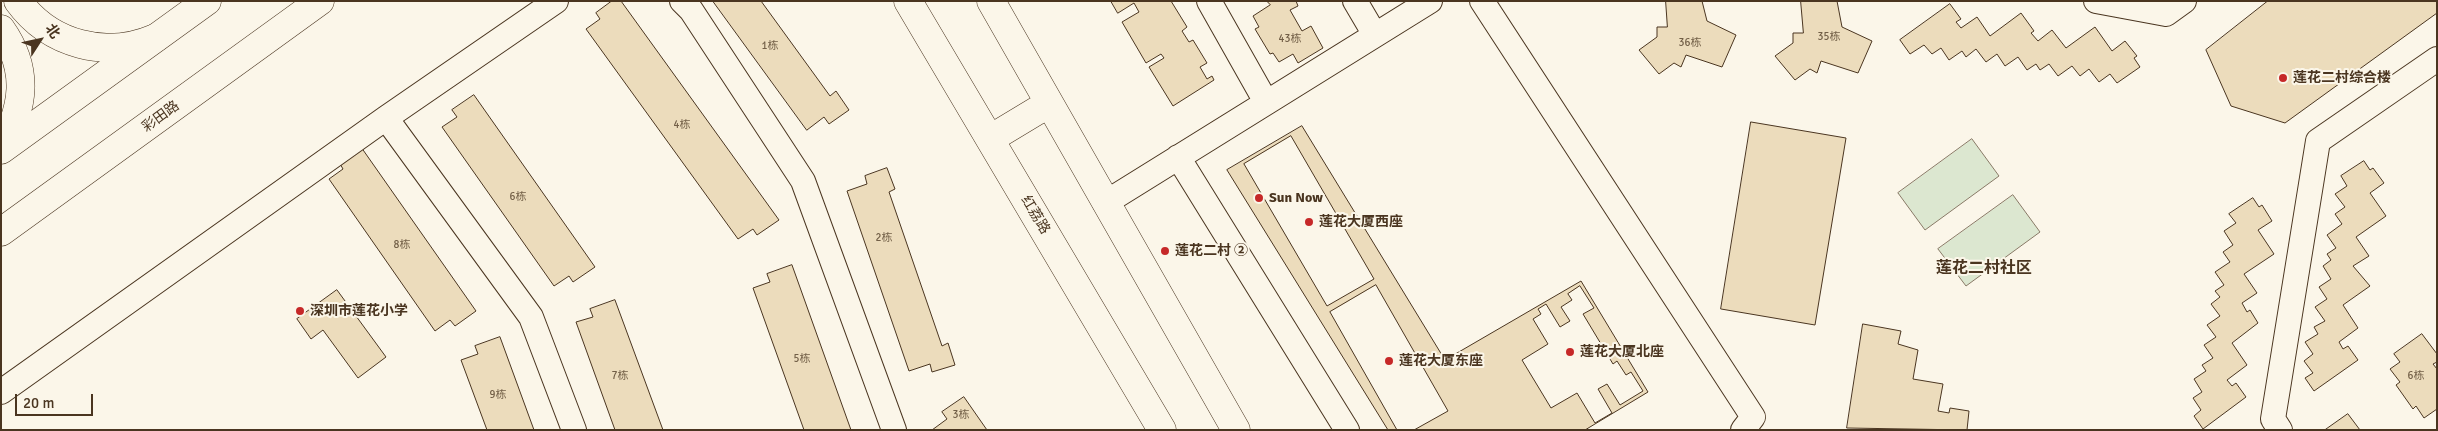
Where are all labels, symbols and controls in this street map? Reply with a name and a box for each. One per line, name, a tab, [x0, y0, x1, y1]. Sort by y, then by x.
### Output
north arrow	[15, 15, 65, 65]
text: 北	[42, 21, 64, 42]
house number: 35栋	[1818, 30, 1840, 44]
house number: 43栋	[1279, 32, 1301, 46]
house number: 36栋	[1679, 36, 1701, 50]
house number: 1栋	[762, 39, 778, 53]
place label: 莲花二村综合楼	[2293, 70, 2391, 86]
marker: 莲花二村综合楼	[2277, 72, 2289, 84]
street label: 彩田路	[139, 98, 183, 136]
house number: 4栋	[674, 118, 690, 132]
house number: 6栋	[510, 190, 526, 204]
place label: Sun Now	[1269, 190, 1323, 206]
marker: Sun Now	[1253, 192, 1265, 204]
street label: 红荔路	[1017, 193, 1053, 237]
place label: 莲花大厦西座	[1319, 214, 1403, 230]
marker: 莲花大厦西座	[1303, 216, 1315, 228]
house number: 2栋	[876, 231, 892, 245]
house number: 8栋	[394, 238, 410, 252]
place label: 莲花二村 ②	[1175, 243, 1248, 259]
marker: 莲花二村 ②	[1159, 245, 1171, 257]
district label: 莲花二村社区	[1936, 259, 2032, 279]
place label: 深圳市莲花小学	[310, 303, 408, 319]
marker: 深圳市莲花小学	[294, 305, 306, 317]
place label: 莲花大厦北座	[1580, 344, 1664, 360]
marker: 莲花大厦北座	[1564, 346, 1576, 358]
house number: 5栋	[794, 352, 810, 366]
place label: 莲花大厦东座	[1399, 353, 1483, 369]
marker: 莲花大厦东座	[1383, 355, 1395, 367]
house number: 7栋	[612, 369, 628, 383]
house number: 6栋	[2408, 369, 2424, 383]
scale bar	[18, 384, 95, 416]
house number: 9栋	[490, 388, 506, 402]
text: 20 m	[23, 394, 54, 412]
house number: 3栋	[953, 408, 969, 422]

